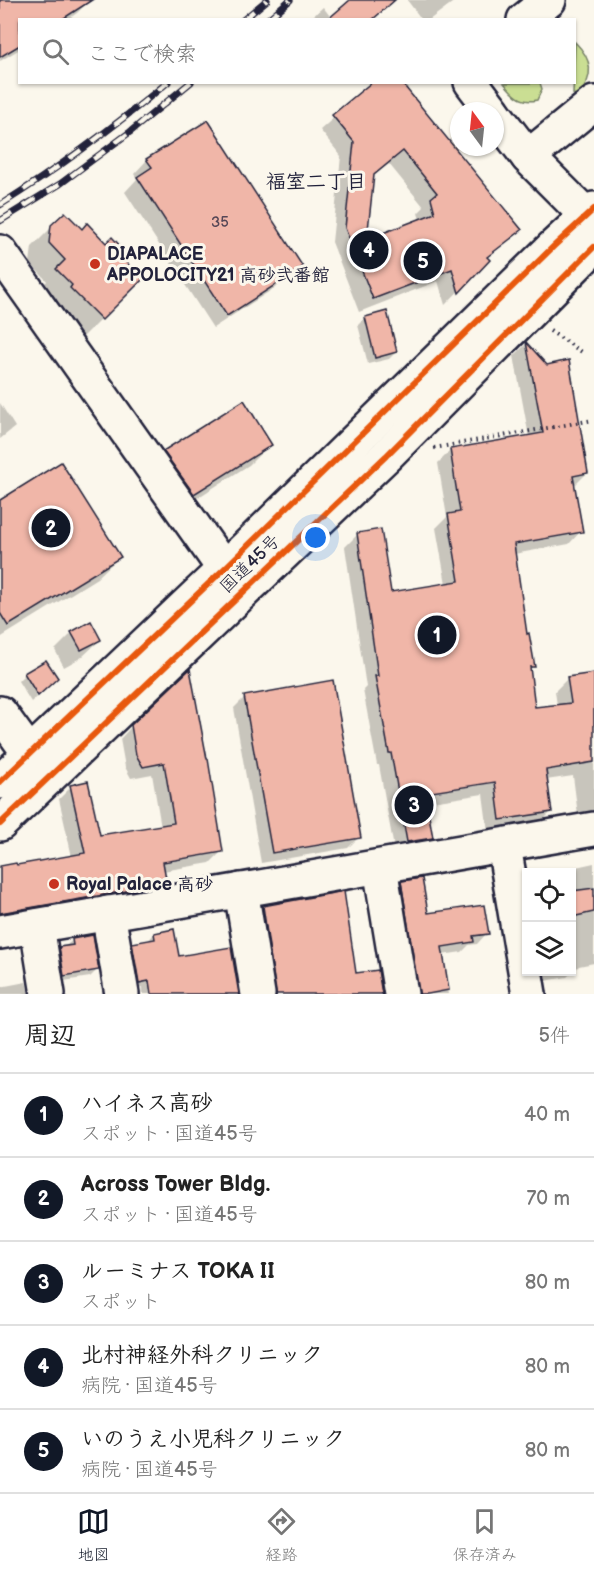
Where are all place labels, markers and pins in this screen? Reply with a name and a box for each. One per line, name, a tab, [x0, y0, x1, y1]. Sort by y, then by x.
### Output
pin: 4	[350, 228, 388, 272]
pin: 5	[404, 238, 442, 284]
place label: DIAPALACE APPOLOCITY21 高砂弐番館	[106, 244, 330, 286]
marker: DIAPALACE APPOLOCITY21 高砂弐番館	[88, 257, 102, 271]
pin: 2	[32, 506, 70, 550]
pin: 1	[418, 612, 456, 658]
pin: 3	[394, 782, 434, 828]
place label: Royal Palace 高砂	[66, 874, 213, 895]
marker: Royal Palace 高砂	[47, 877, 61, 891]

